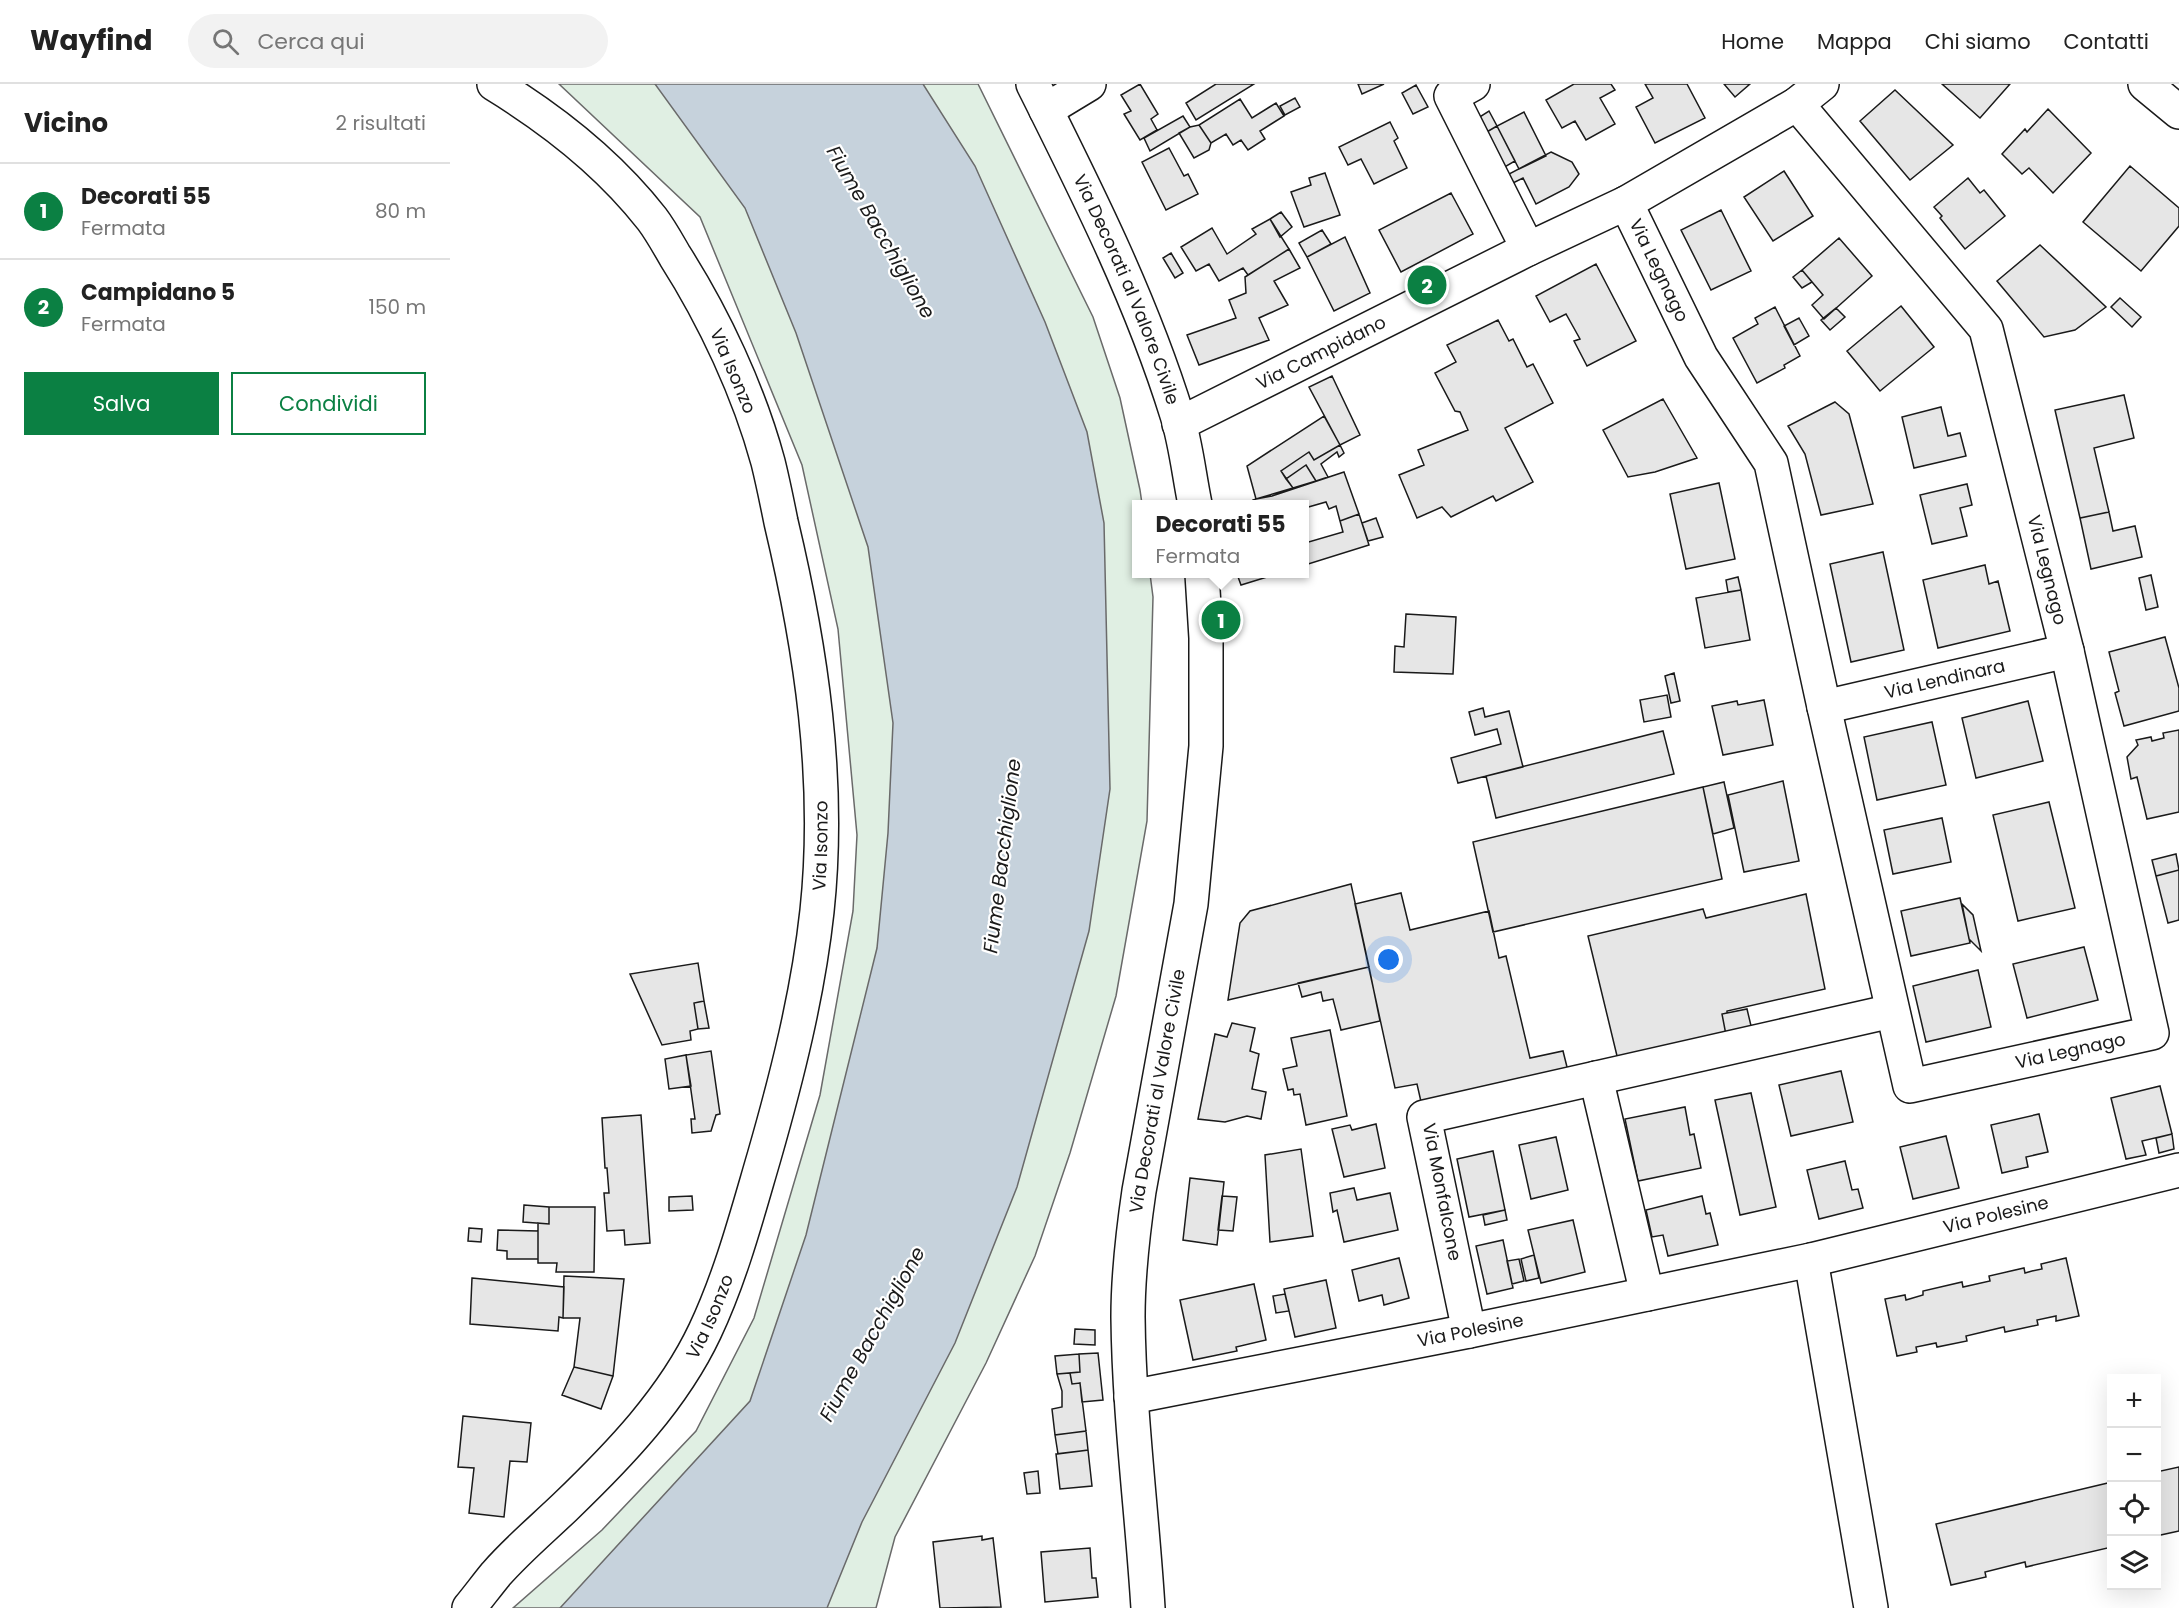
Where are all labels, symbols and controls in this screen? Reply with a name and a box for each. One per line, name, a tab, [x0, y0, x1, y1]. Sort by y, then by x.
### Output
search box	[188, 14, 608, 68]
text: Wayfind	[30, 21, 152, 60]
icon: search	[209, 25, 242, 58]
text: Cerca qui	[257, 26, 365, 57]
text: Home	[1721, 27, 1784, 56]
text: Mappa	[1817, 27, 1892, 56]
text: Chi siamo	[1925, 27, 2031, 56]
text: Contatti	[2064, 27, 2149, 56]
text: Vicino	[24, 105, 108, 141]
text: 2 risultati	[336, 109, 426, 137]
water label: Fiume Bacchiglione	[820, 140, 942, 324]
street label: Via Decorati al Valore Civile	[1068, 170, 1186, 408]
text: Decorati 55	[81, 181, 211, 212]
text: 1	[40, 197, 47, 225]
text: 80 m	[375, 197, 426, 225]
text: Fermata	[81, 214, 166, 242]
street label: Via Legnago	[1624, 214, 1695, 326]
pin: 2	[1408, 262, 1446, 308]
text: Campidano 5	[81, 277, 235, 308]
text: 2	[38, 293, 49, 321]
text: 150 m	[369, 293, 426, 321]
street label: Via Campidano	[1252, 309, 1390, 395]
text: Fermata	[81, 310, 166, 338]
street label: Via Isonzo	[704, 324, 763, 417]
button: Salva	[24, 372, 219, 435]
button: Condividi	[231, 372, 426, 435]
popup	[1132, 500, 1309, 578]
text: Decorati 55	[1156, 509, 1285, 540]
street label: Via Legnago	[2022, 512, 2073, 627]
text: Fermata	[1156, 542, 1240, 570]
pin: 1	[1202, 598, 1240, 642]
street label: Via Lendinara	[1882, 653, 2008, 705]
water label: Fiume Bacchiglione	[976, 757, 1028, 955]
street label: Via Isonzo	[806, 800, 834, 892]
your location	[1374, 945, 1403, 974]
street label: Via Decorati al Valore Civile	[1123, 967, 1191, 1214]
street label: Via Legnago	[2013, 1026, 2128, 1075]
street label: Via Monfalcone	[1417, 1121, 1468, 1263]
street label: Via Polesine	[1940, 1189, 2051, 1239]
water label: Fiume Bacchiglione	[812, 1242, 932, 1426]
street label: Via Isonzo	[680, 1271, 739, 1363]
street label: Via Polesine	[1415, 1307, 1526, 1353]
map controls	[2107, 1374, 2161, 1590]
button: +	[2107, 1374, 2161, 1428]
button: −	[2107, 1428, 2161, 1482]
button: locate	[2107, 1482, 2161, 1536]
button: layers	[2107, 1536, 2161, 1590]

